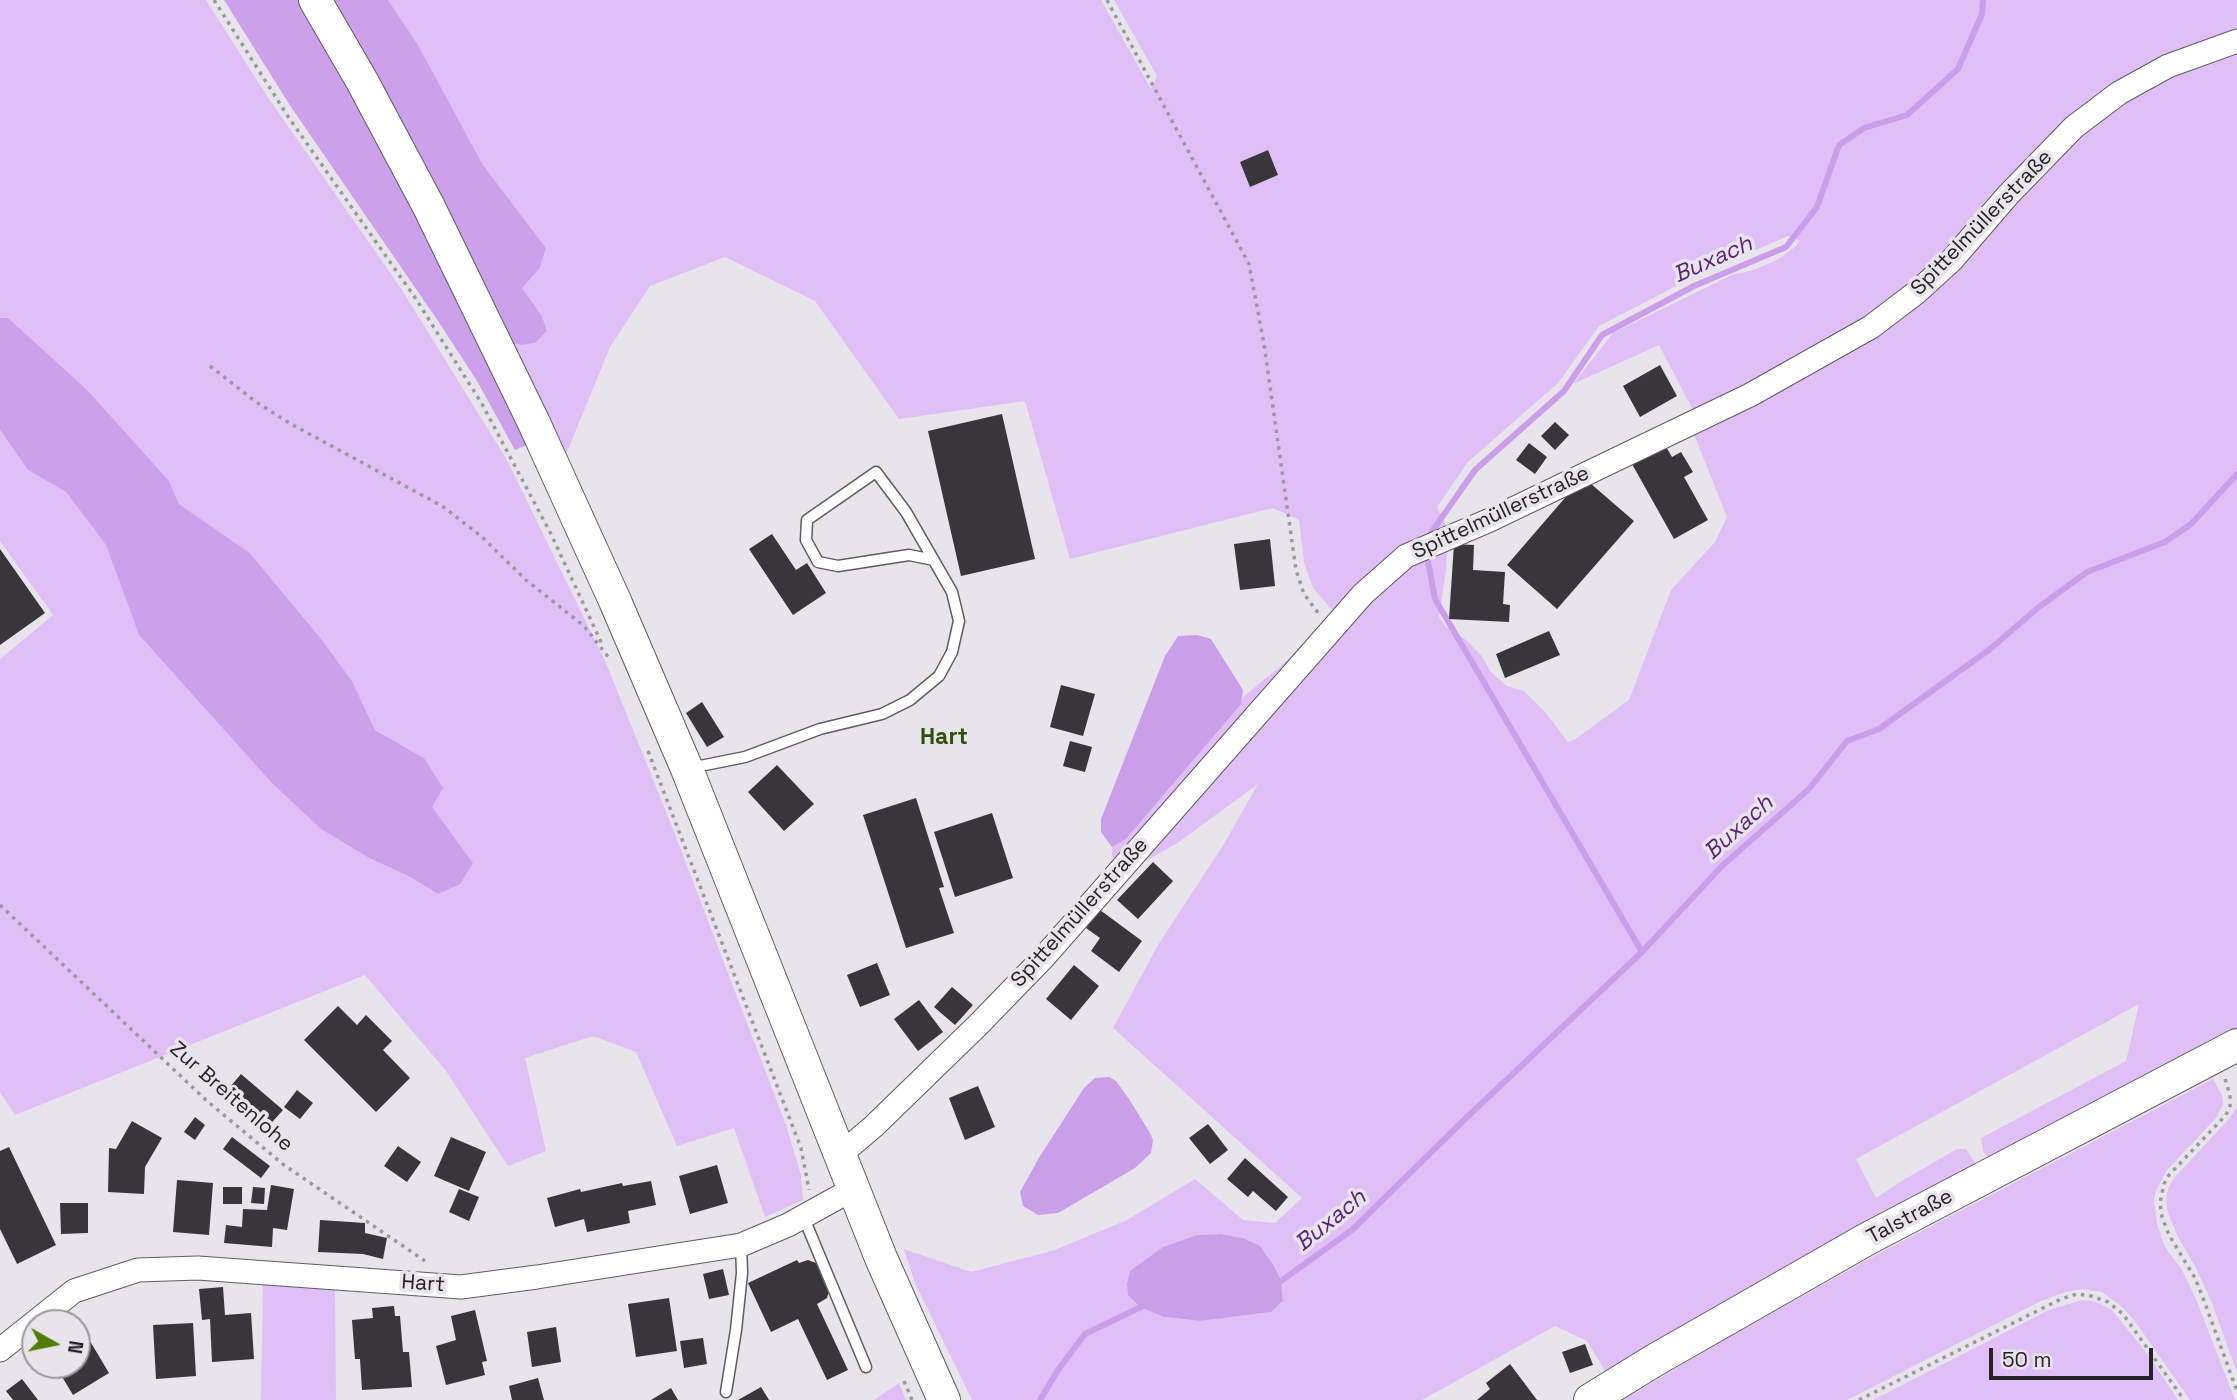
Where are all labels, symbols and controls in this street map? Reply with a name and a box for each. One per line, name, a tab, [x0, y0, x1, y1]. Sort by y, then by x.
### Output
street label: Spittelmüllerstraße	[1906, 145, 2058, 301]
water label: Buxach	[1669, 230, 1757, 290]
street label: Spittelmüllerstraße	[1408, 461, 1594, 565]
district label: Hart	[920, 724, 968, 752]
water label: Buxach	[1699, 790, 1779, 866]
street label: Spittelmüllerstraße	[1006, 833, 1154, 993]
street label: Zur Breitenlohe	[164, 1037, 298, 1157]
water label: Buxach	[1290, 1184, 1372, 1258]
street label: Talstraße	[1863, 1184, 1957, 1250]
street label: Hart	[400, 1270, 446, 1298]
north arrow	[21, 1309, 91, 1379]
scale bar	[1992, 1334, 2156, 1378]
text: N	[62, 1339, 89, 1355]
text: 50 m	[2002, 1346, 2052, 1373]

